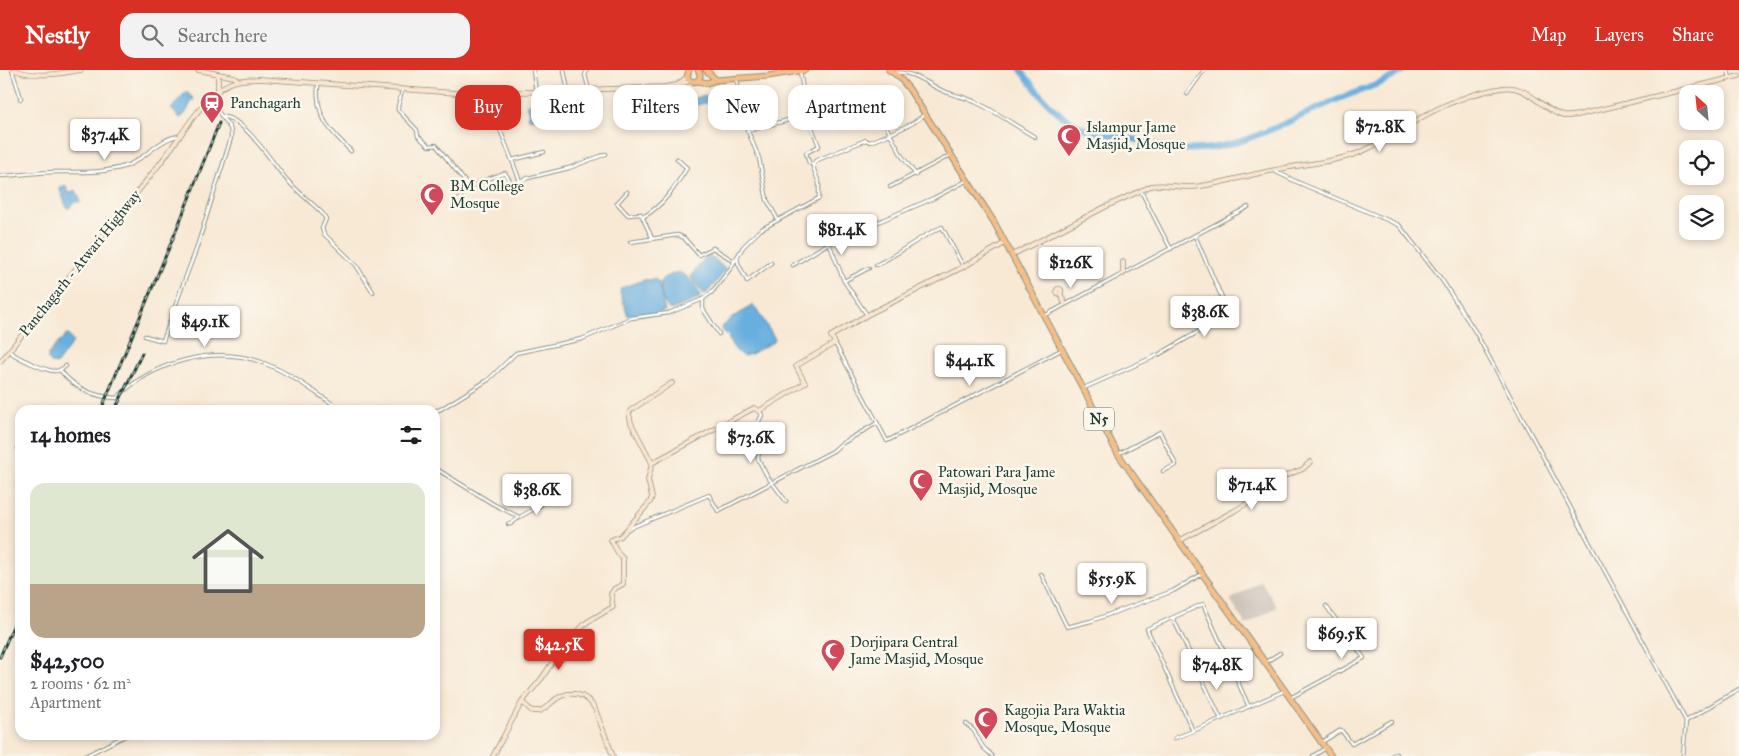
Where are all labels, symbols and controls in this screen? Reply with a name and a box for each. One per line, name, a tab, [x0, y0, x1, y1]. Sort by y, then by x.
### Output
search box	[120, 13, 470, 58]
text: Nestly	[25, 20, 90, 50]
icon: search	[138, 21, 166, 49]
text: Search here	[178, 24, 267, 47]
text: Map	[1531, 24, 1566, 46]
text: Layers	[1594, 24, 1644, 46]
text: Share	[1672, 24, 1714, 46]
chip: Buy	[455, 85, 521, 130]
chip: Rent	[531, 85, 603, 130]
chip: Filters	[613, 85, 698, 130]
chip: New	[708, 85, 778, 130]
chip: Apartment	[788, 85, 904, 130]
north arrow	[1679, 85, 1724, 130]
map controls	[1679, 85, 1724, 240]
station icon: Panchagarh	[199, 90, 225, 124]
place label: Panchagarh	[230, 94, 302, 112]
pin: $72.8K	[1339, 111, 1421, 153]
text: $72.8K	[1355, 117, 1405, 136]
pin: $37.4K	[64, 118, 146, 161]
place label: Islampur Jame Masjid, Mosque	[1086, 118, 1185, 154]
mosque icon: Islampur Jame Masjid, Mosque	[1056, 123, 1082, 157]
text: $37.4K	[81, 125, 129, 144]
button: locate	[1679, 140, 1724, 185]
place label: BM College Mosque	[450, 177, 524, 213]
mosque icon: BM College Mosque	[419, 182, 445, 216]
street label: Panchagarh - Atwari Highway	[15, 185, 145, 340]
button: layers	[1679, 195, 1724, 240]
pin: $81.4K	[801, 214, 883, 256]
text: $81.4K	[818, 220, 866, 239]
pin: $126K	[1036, 246, 1106, 289]
text: $126K	[1049, 253, 1093, 272]
pin: $38.6K	[1164, 296, 1246, 338]
text: $38.6K	[1181, 302, 1229, 321]
pin: $49.1K	[164, 306, 246, 348]
text: $49.1K	[181, 312, 229, 331]
pin: $44.1K	[929, 344, 1011, 387]
text: $44.1K	[946, 351, 994, 370]
road number: N5	[1084, 408, 1114, 430]
icon: filters	[397, 421, 425, 449]
text: 14 homes	[30, 422, 111, 448]
pin: $73.6K	[710, 422, 792, 464]
text: $73.6K	[727, 428, 775, 447]
place label: Patowari Para Jame Masjid, Mosque	[938, 463, 1055, 499]
mosque icon: Patowari Para Jame Masjid, Mosque	[908, 468, 934, 502]
pin: $71.4K	[1211, 468, 1293, 511]
pin: $38.6K	[496, 474, 578, 516]
text: $71.4K	[1228, 475, 1276, 494]
text: $38.6K	[513, 480, 561, 499]
icon: home	[183, 516, 273, 606]
pin: $55.9K	[1071, 562, 1153, 605]
text: $55.9K	[1088, 569, 1136, 588]
pin: $69.5K	[1301, 618, 1383, 660]
text: $69.5K	[1318, 624, 1366, 643]
pin: $42.5K	[518, 628, 600, 671]
place label: Dorjipara Central Jame Masjid, Mosque	[848, 633, 984, 669]
text: $42.5K	[535, 635, 583, 654]
mosque icon: Dorjipara Central Jame Masjid, Mosque	[820, 638, 846, 672]
text: $42,500	[30, 648, 104, 674]
pin: $74.8K	[1176, 648, 1258, 691]
text: $74.8K	[1192, 655, 1242, 674]
text: 2 rooms · 62 m²	[30, 674, 131, 693]
text: Apartment	[30, 693, 102, 712]
place label: Kagojia Para Waktia Mosque, Mosque	[1004, 701, 1126, 737]
mosque icon: Kagojia Para Waktia Mosque, Mosque	[973, 706, 999, 740]

